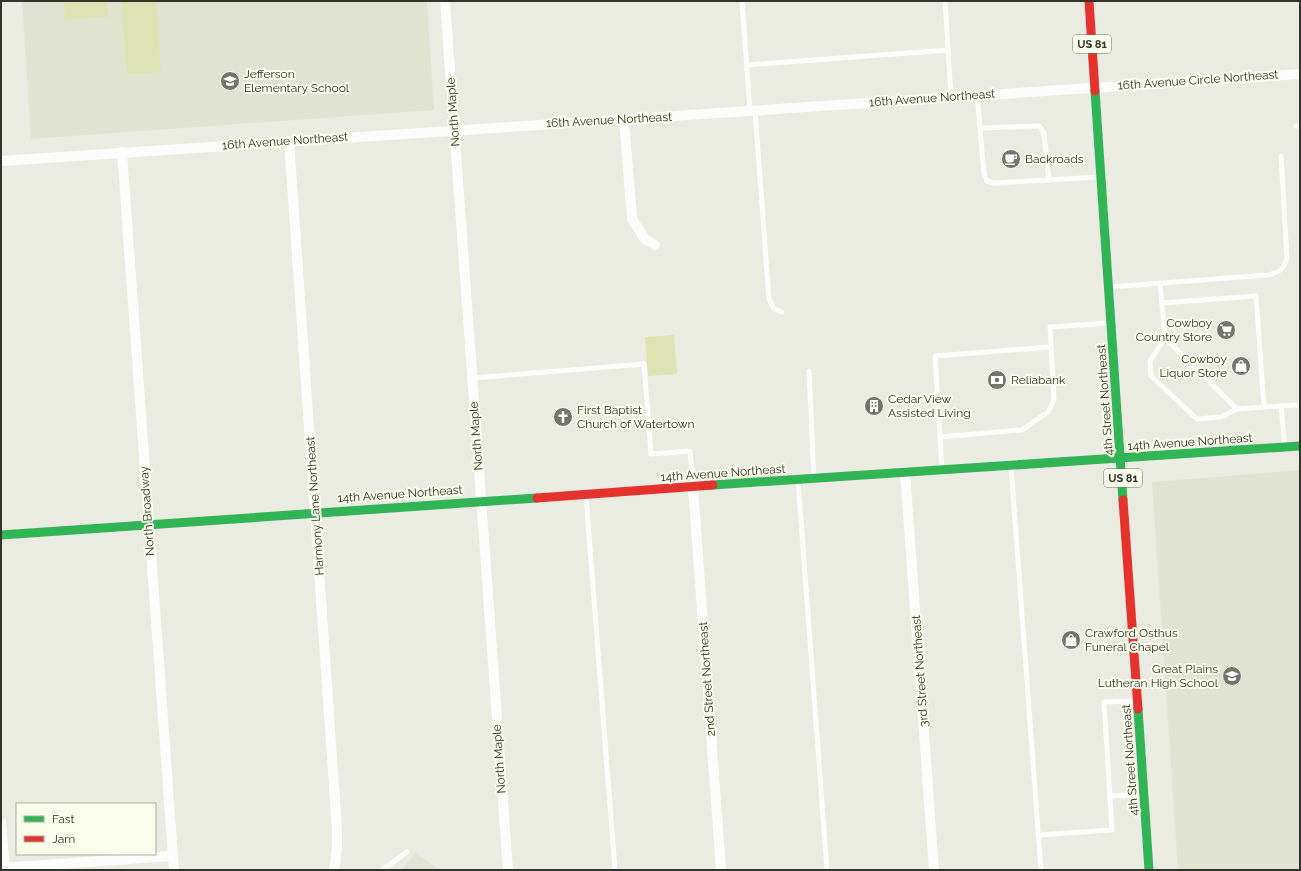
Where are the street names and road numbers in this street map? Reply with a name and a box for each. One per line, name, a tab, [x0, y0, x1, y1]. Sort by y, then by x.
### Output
road number: US 81	[1073, 35, 1111, 53]
street label: 16th Avenue Circle Northeast	[1117, 67, 1279, 93]
street label: North Maple	[444, 77, 462, 147]
street label: 16th Avenue Northeast	[869, 87, 995, 109]
street label: 16th Avenue Northeast	[546, 110, 672, 130]
street label: 16th Avenue Northeast	[222, 130, 348, 152]
street label: 4th Street Northeast	[1094, 344, 1116, 456]
street label: North Maple	[467, 401, 485, 471]
street label: 14th Avenue Northeast	[1127, 431, 1253, 453]
street label: Harmony Lane Northeast	[303, 436, 327, 576]
street label: 14th Avenue Northeast	[660, 462, 786, 484]
street label: North Broadway	[137, 465, 157, 556]
road number: US 81	[1104, 469, 1142, 487]
street label: 14th Avenue Northeast	[337, 483, 463, 505]
street label: 3rd Street Northeast	[909, 615, 931, 727]
street label: 2nd Street Northeast	[696, 621, 718, 737]
street label: 4th Street Northeast	[1119, 704, 1141, 816]
street label: North Maple	[490, 724, 508, 794]

